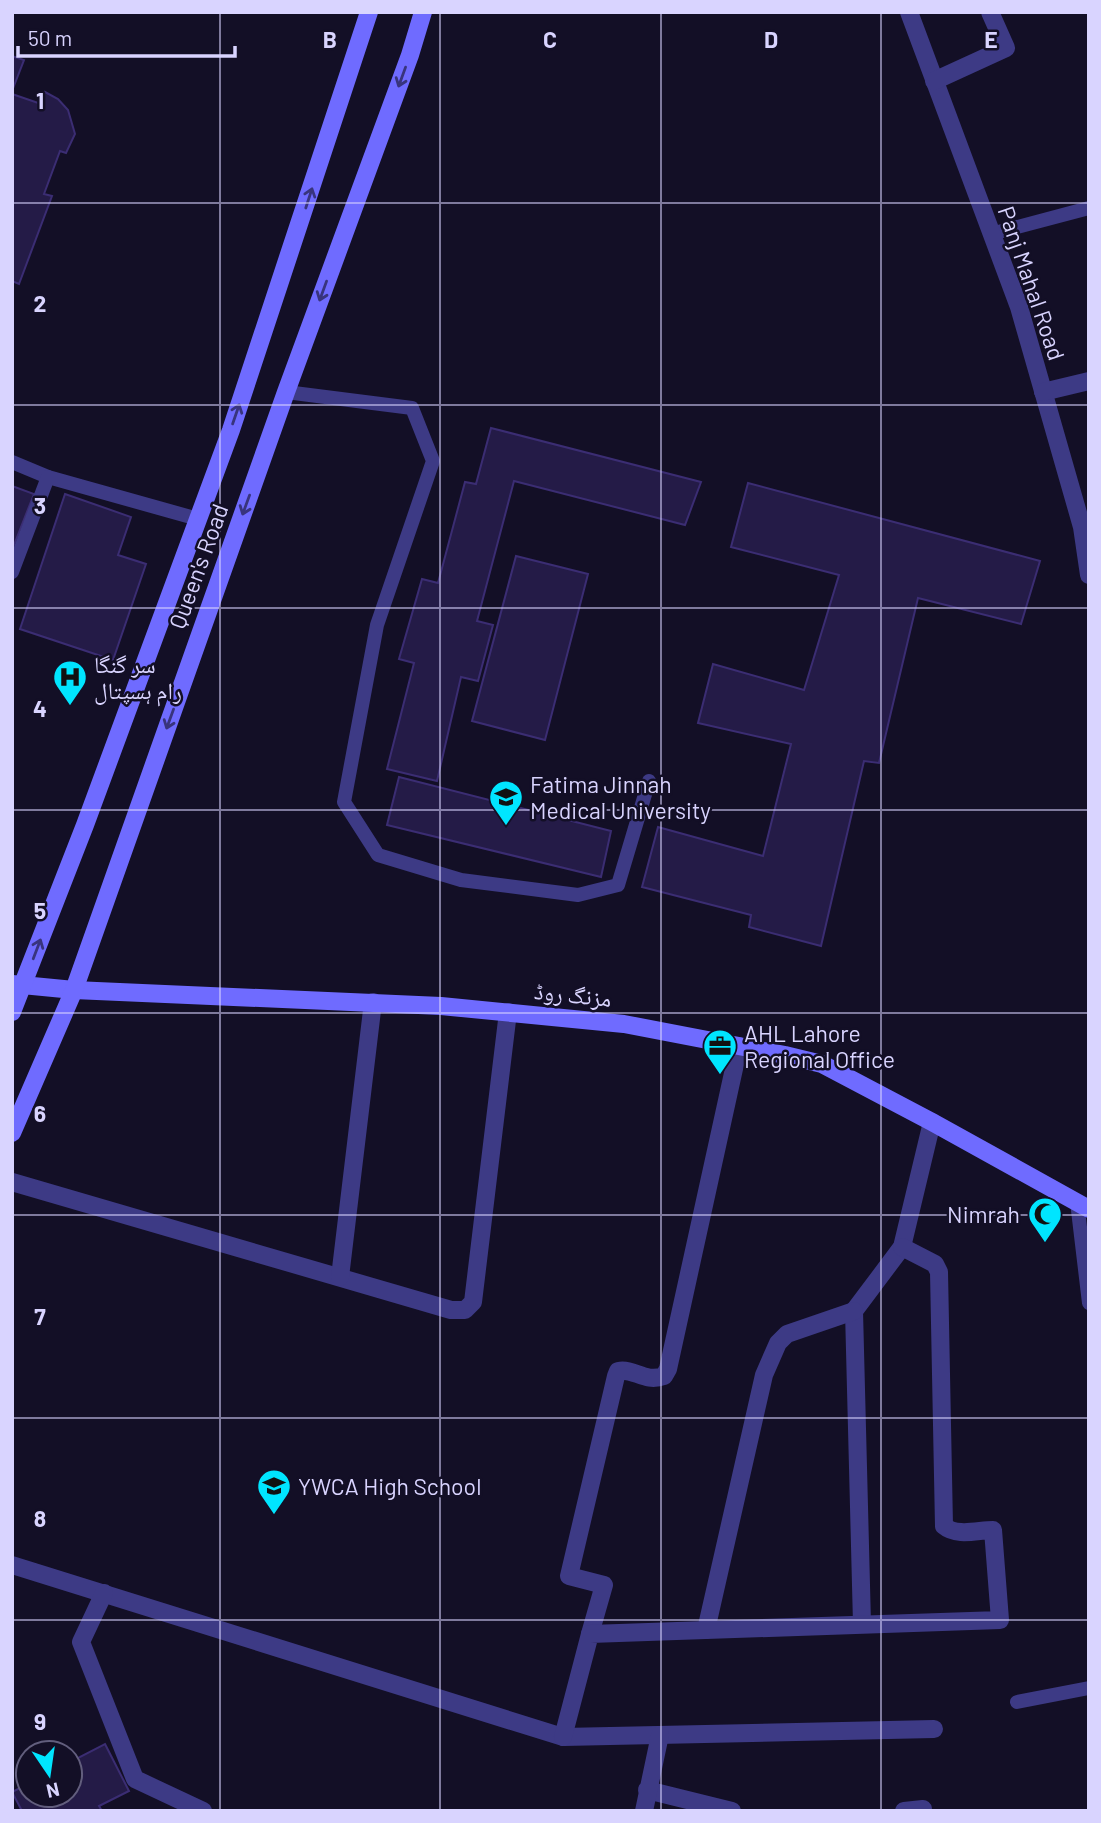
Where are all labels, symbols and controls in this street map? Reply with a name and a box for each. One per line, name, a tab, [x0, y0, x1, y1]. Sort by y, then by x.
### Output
scale bar	[18, 14, 234, 58]
text: 50 m	[28, 25, 72, 50]
text: B	[323, 25, 337, 53]
text: C	[543, 25, 557, 53]
text: D	[764, 25, 778, 53]
text: E	[984, 25, 998, 53]
one-way arrow	[395, 66, 407, 88]
text: 1	[36, 86, 44, 114]
one-way arrow	[303, 188, 316, 210]
street label: Panj Mahal Road	[993, 202, 1071, 364]
one-way arrow	[316, 279, 329, 301]
text: 2	[34, 289, 46, 317]
one-way arrow	[230, 403, 243, 425]
text: 3	[34, 491, 46, 519]
one-way arrow	[239, 493, 251, 515]
street label: Queen's Road	[162, 500, 234, 632]
place label: سر گنگا رام ہسپتال	[94, 650, 182, 707]
hospital icon: سر گنگا رام ہسپتال	[51, 658, 89, 707]
text: 4	[33, 694, 47, 722]
one-way arrow	[163, 708, 176, 730]
place label: Fatima Jinnah Medical University	[530, 770, 711, 824]
school or university icon: Fatima Jinnah Medical University	[487, 778, 525, 827]
text: 5	[34, 896, 46, 924]
one-way arrow	[32, 938, 45, 960]
street label: مزنگ روڈ	[533, 976, 613, 1012]
place label: AHL Lahore Regional Office	[744, 1019, 895, 1073]
office icon: AHL Lahore Regional Office	[701, 1027, 739, 1076]
text: 6	[34, 1099, 46, 1127]
mosque icon: Nimrah	[1026, 1195, 1064, 1244]
place label: Nimrah	[947, 1200, 1020, 1228]
text: 7	[34, 1302, 46, 1330]
school or university icon: YWCA High School	[255, 1467, 293, 1516]
place label: YWCA High School	[298, 1472, 481, 1500]
text: 8	[34, 1504, 46, 1532]
text: 9	[34, 1707, 46, 1735]
north arrow	[14, 1739, 84, 1809]
text: N	[44, 1778, 62, 1804]

